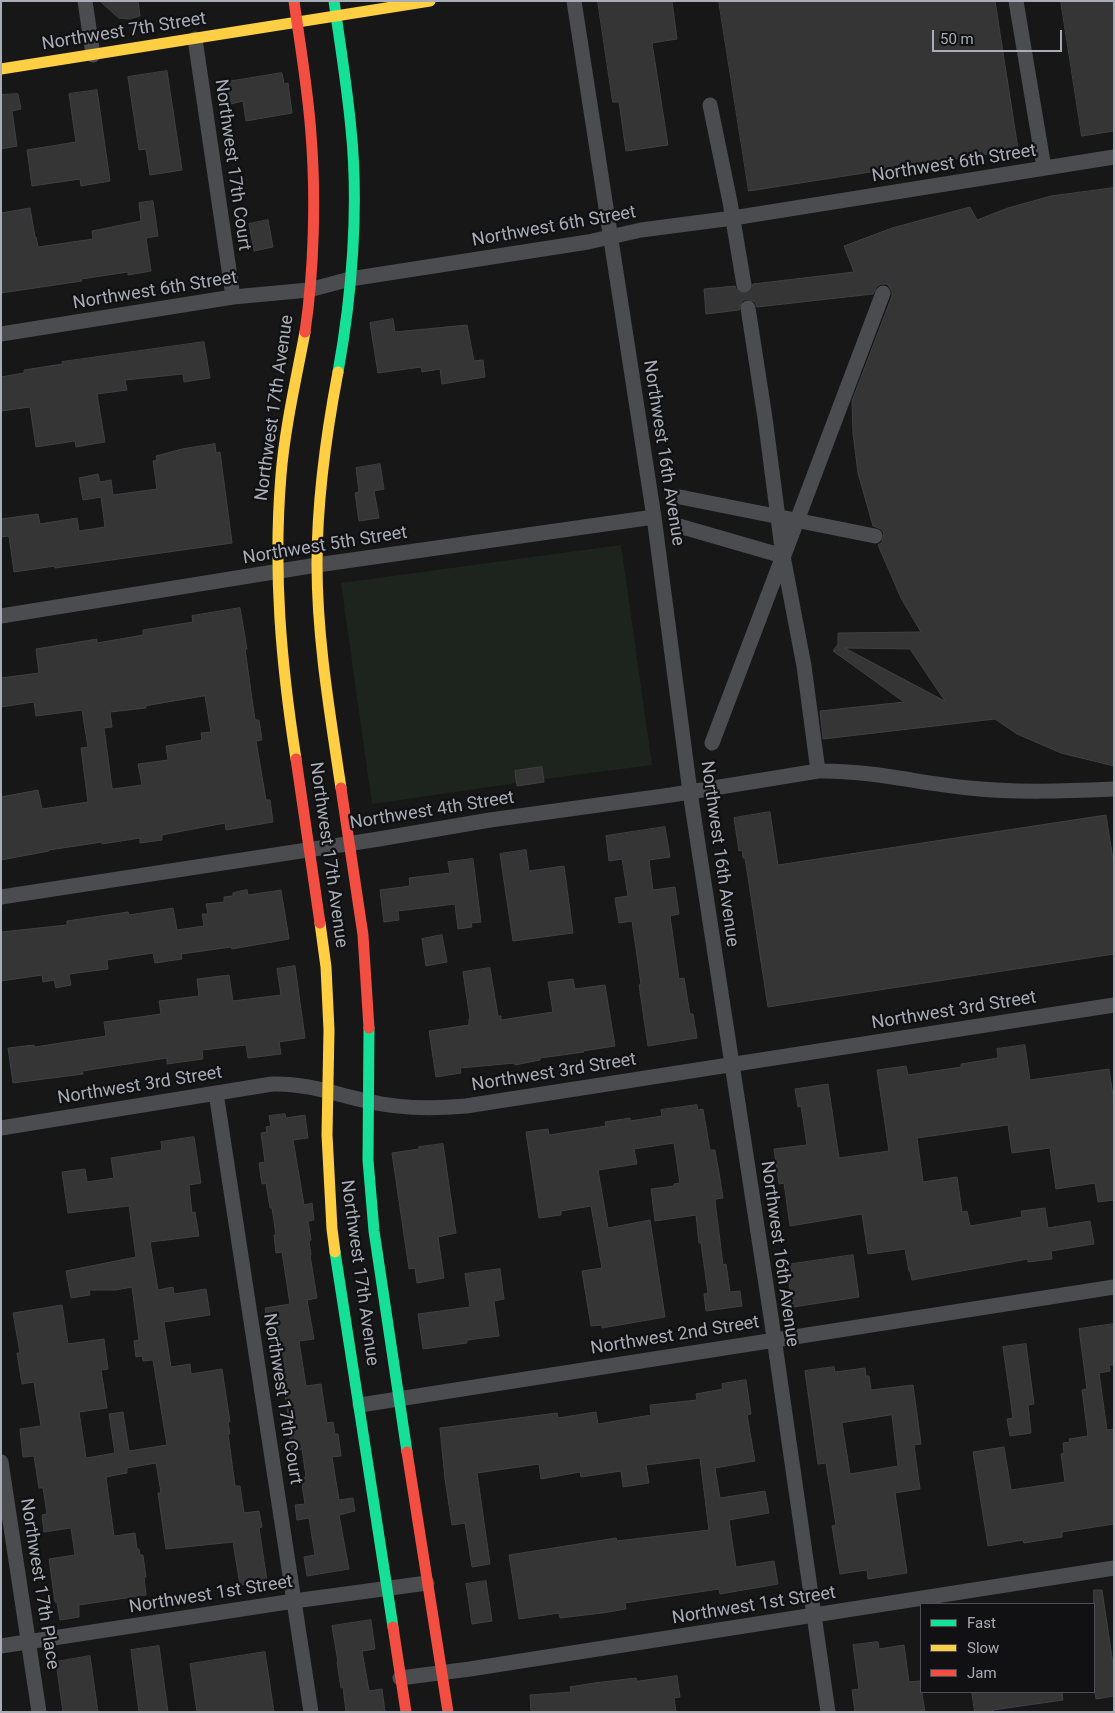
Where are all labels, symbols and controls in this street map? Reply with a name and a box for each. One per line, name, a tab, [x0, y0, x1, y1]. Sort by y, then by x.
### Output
street label: Northwest 7th Street	[40, 8, 208, 56]
scale bar	[935, 20, 1065, 52]
text: 50 m	[940, 30, 974, 48]
street label: Northwest 17th Court	[209, 78, 255, 252]
street label: Northwest 6th Street	[870, 140, 1038, 188]
street label: Northwest 6th Street	[470, 202, 638, 252]
street label: Northwest 6th Street	[71, 267, 239, 315]
street label: Northwest 17th Avenue	[251, 314, 299, 502]
street label: Northwest 16th Avenue	[638, 359, 688, 547]
street label: Northwest 5th Street	[241, 522, 409, 570]
street label: Northwest 16th Avenue	[695, 760, 743, 948]
street label: Northwest 17th Avenue	[304, 761, 352, 949]
street label: Northwest 4th Street	[348, 787, 516, 835]
street label: Northwest 3rd Street	[870, 987, 1038, 1035]
street label: Northwest 3rd Street	[470, 1049, 638, 1097]
street label: Northwest 3rd Street	[56, 1062, 224, 1110]
street label: Northwest 16th Avenue	[755, 1160, 803, 1348]
street label: Northwest 17th Avenue	[335, 1179, 383, 1367]
street label: Northwest 17th Court	[258, 1312, 306, 1486]
street label: Northwest 2nd Street	[589, 1312, 761, 1360]
street label: Northwest 17th Place	[15, 1497, 63, 1671]
street label: Northwest 1st Street	[128, 1571, 294, 1619]
street label: Northwest 1st Street	[671, 1582, 837, 1630]
legend	[920, 1603, 1095, 1693]
text: Fast	[967, 1614, 996, 1632]
text: Slow	[967, 1639, 999, 1657]
text: Jam	[967, 1664, 997, 1682]

